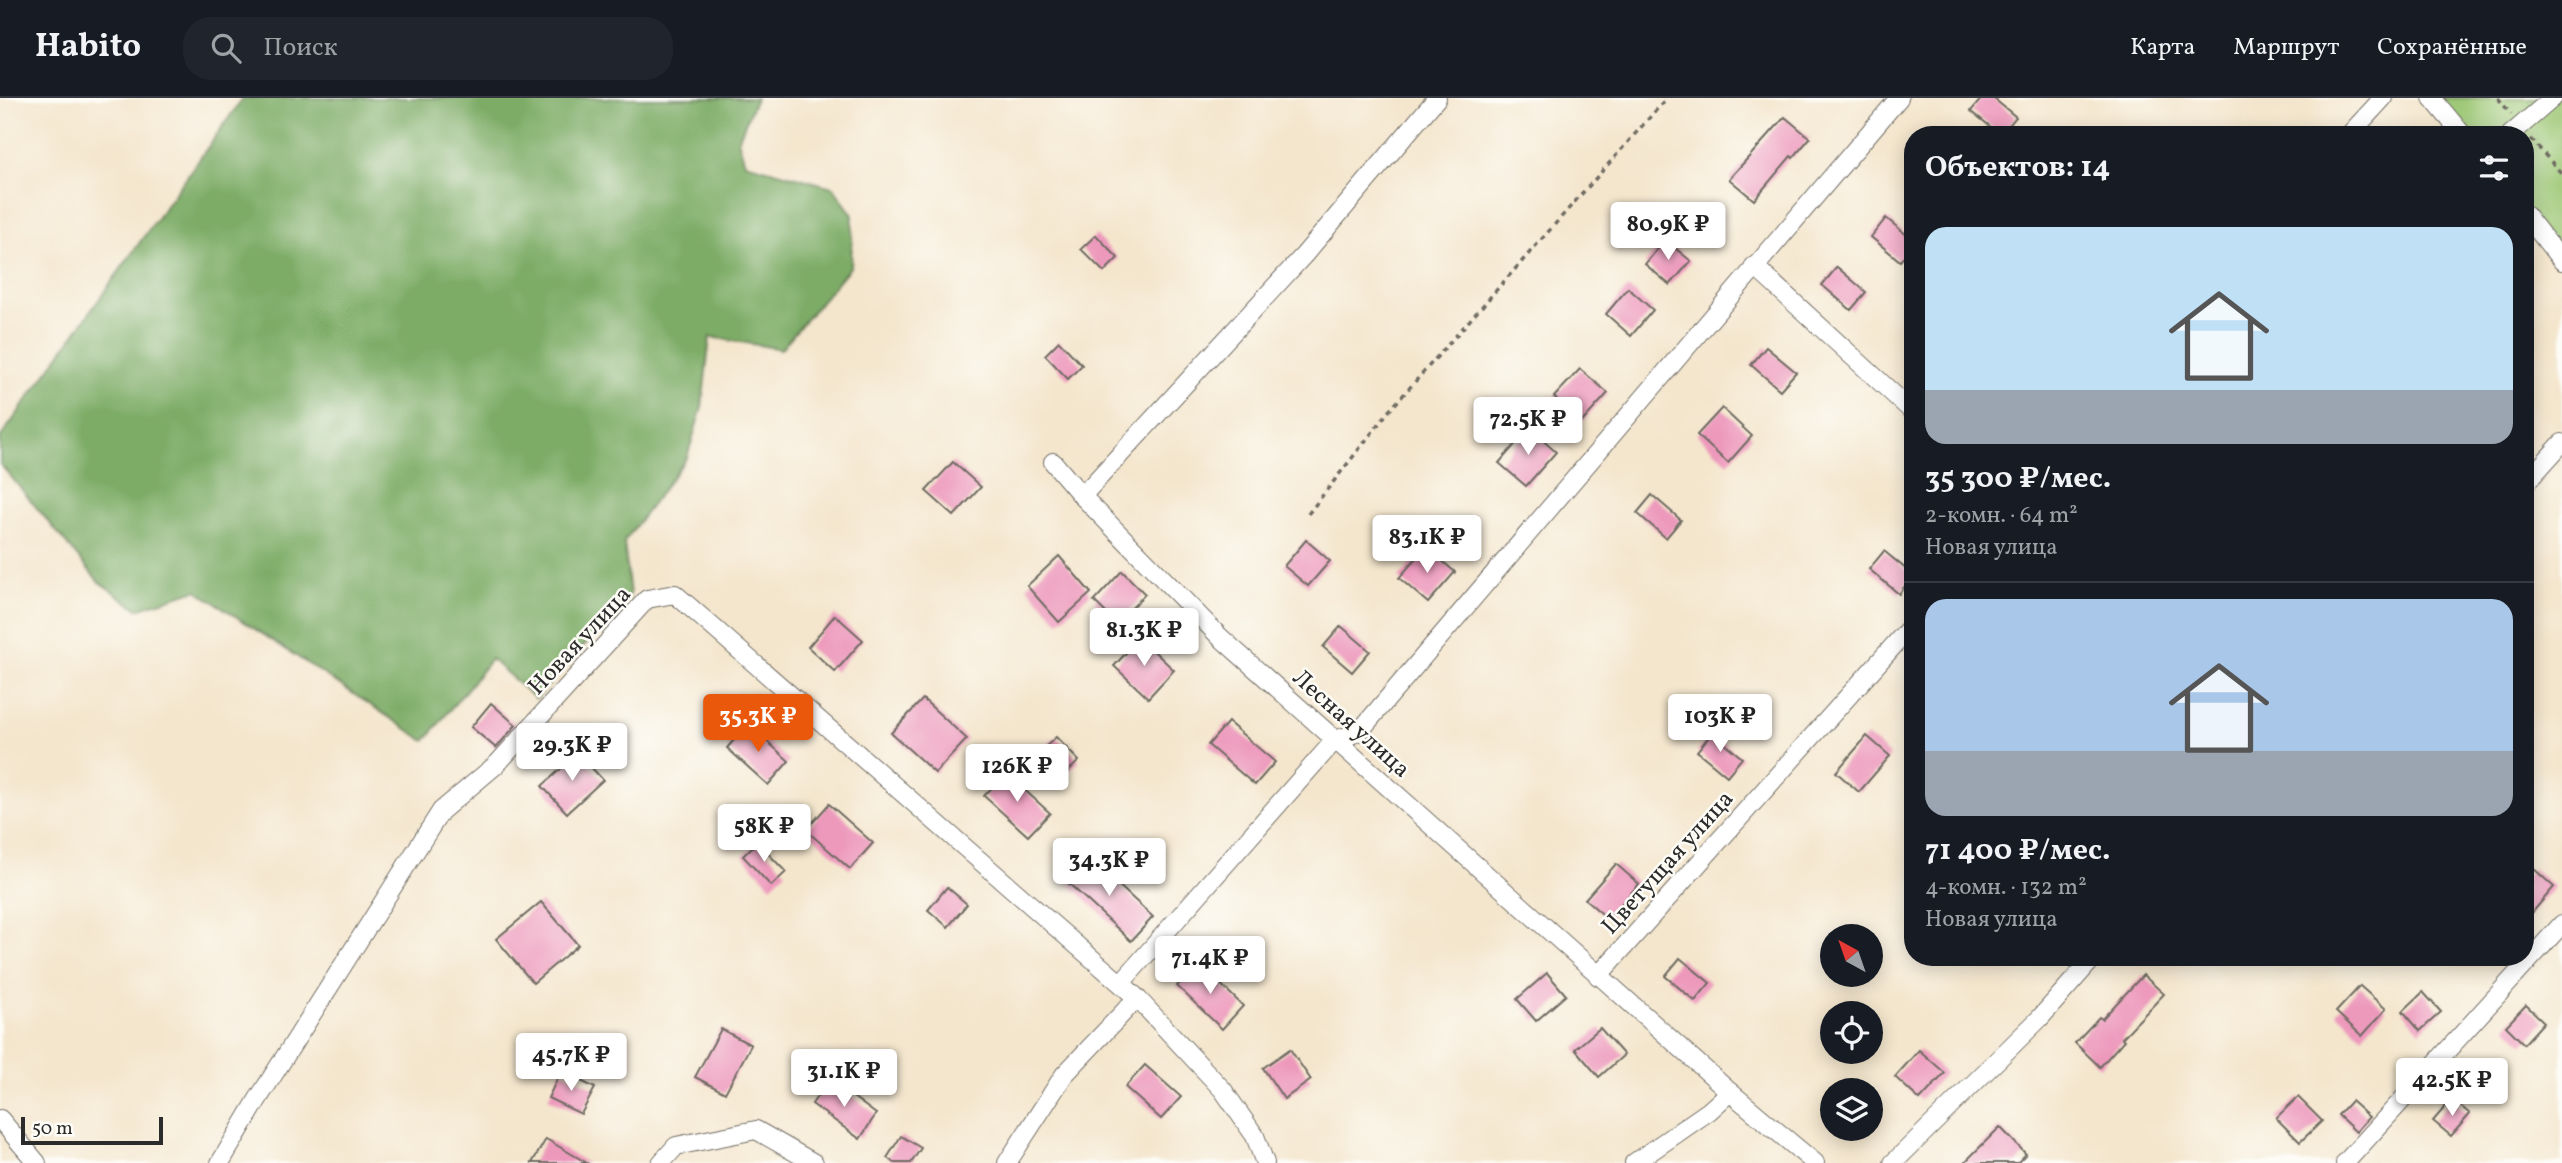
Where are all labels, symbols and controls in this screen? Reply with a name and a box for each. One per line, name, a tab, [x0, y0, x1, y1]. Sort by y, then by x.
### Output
search box	[183, 17, 673, 80]
text: Habito	[35, 25, 141, 71]
icon: search	[207, 29, 245, 67]
text: Поиск	[263, 30, 338, 66]
text: Карта	[2130, 31, 2195, 65]
text: Маршрут	[2233, 31, 2339, 65]
text: Сохранённые	[2377, 31, 2527, 65]
text: Объектов: 14	[1925, 147, 2110, 189]
icon: filters	[2475, 149, 2513, 187]
pin: 80.9K ₽	[1603, 202, 1733, 262]
text: 80.9K ₽	[1627, 209, 1709, 241]
icon: home	[2156, 273, 2282, 399]
pin: 72.5K ₽	[1463, 398, 1593, 457]
text: 72.5K ₽	[1489, 404, 1567, 436]
text: 35 300 ₽/мес.	[1925, 458, 2111, 500]
text: 2-комн. · 64 m²	[1925, 500, 2078, 532]
pin: 83.1K ₽	[1362, 516, 1492, 575]
text: 83.1K ₽	[1388, 522, 1466, 554]
text: Новая улица	[1925, 532, 2058, 564]
street label: Новая улица	[521, 579, 640, 704]
pin: 81.3K ₽	[1079, 608, 1209, 668]
text: 81.3K ₽	[1106, 615, 1182, 647]
icon: home	[2156, 645, 2282, 771]
street label: Лесная улица	[1284, 662, 1417, 787]
pin: 35.3K ₽	[693, 694, 823, 754]
pin: 103K ₽	[1663, 694, 1777, 754]
text: 35.3K ₽	[719, 701, 797, 733]
text: 103K ₽	[1684, 701, 1756, 733]
pin: 29.3K ₽	[507, 724, 637, 783]
text: 29.3K ₽	[532, 730, 612, 762]
pin: 126K ₽	[960, 744, 1074, 804]
text: 126K ₽	[982, 751, 1052, 783]
street label: Цветущая улица	[1594, 784, 1743, 943]
pin: 58K ₽	[715, 804, 813, 864]
text: 58K ₽	[734, 811, 794, 843]
text: 71 400 ₽/мес.	[1925, 830, 2111, 872]
pin: 34.3K ₽	[1044, 838, 1174, 898]
text: 34.3K ₽	[1069, 845, 1149, 877]
text: 4-комн. · 132 m²	[1925, 872, 2087, 904]
text: Новая улица	[1925, 904, 2058, 936]
north arrow	[1820, 924, 1883, 987]
map controls	[1820, 924, 1883, 1141]
pin: 71.4K ₽	[1145, 936, 1275, 996]
text: 71.4K ₽	[1171, 943, 1249, 975]
button: locate	[1820, 1001, 1883, 1064]
pin: 45.7K ₽	[506, 1034, 636, 1093]
text: 45.7K ₽	[532, 1040, 610, 1072]
pin: 31.1K ₽	[779, 1049, 909, 1109]
text: 31.1K ₽	[807, 1056, 881, 1088]
pin: 42.5K ₽	[2387, 1058, 2517, 1118]
text: 42.5K ₽	[2412, 1065, 2492, 1097]
button: layers	[1820, 1078, 1883, 1141]
scale bar	[21, 1114, 163, 1146]
text: 50 m	[32, 1116, 73, 1142]

